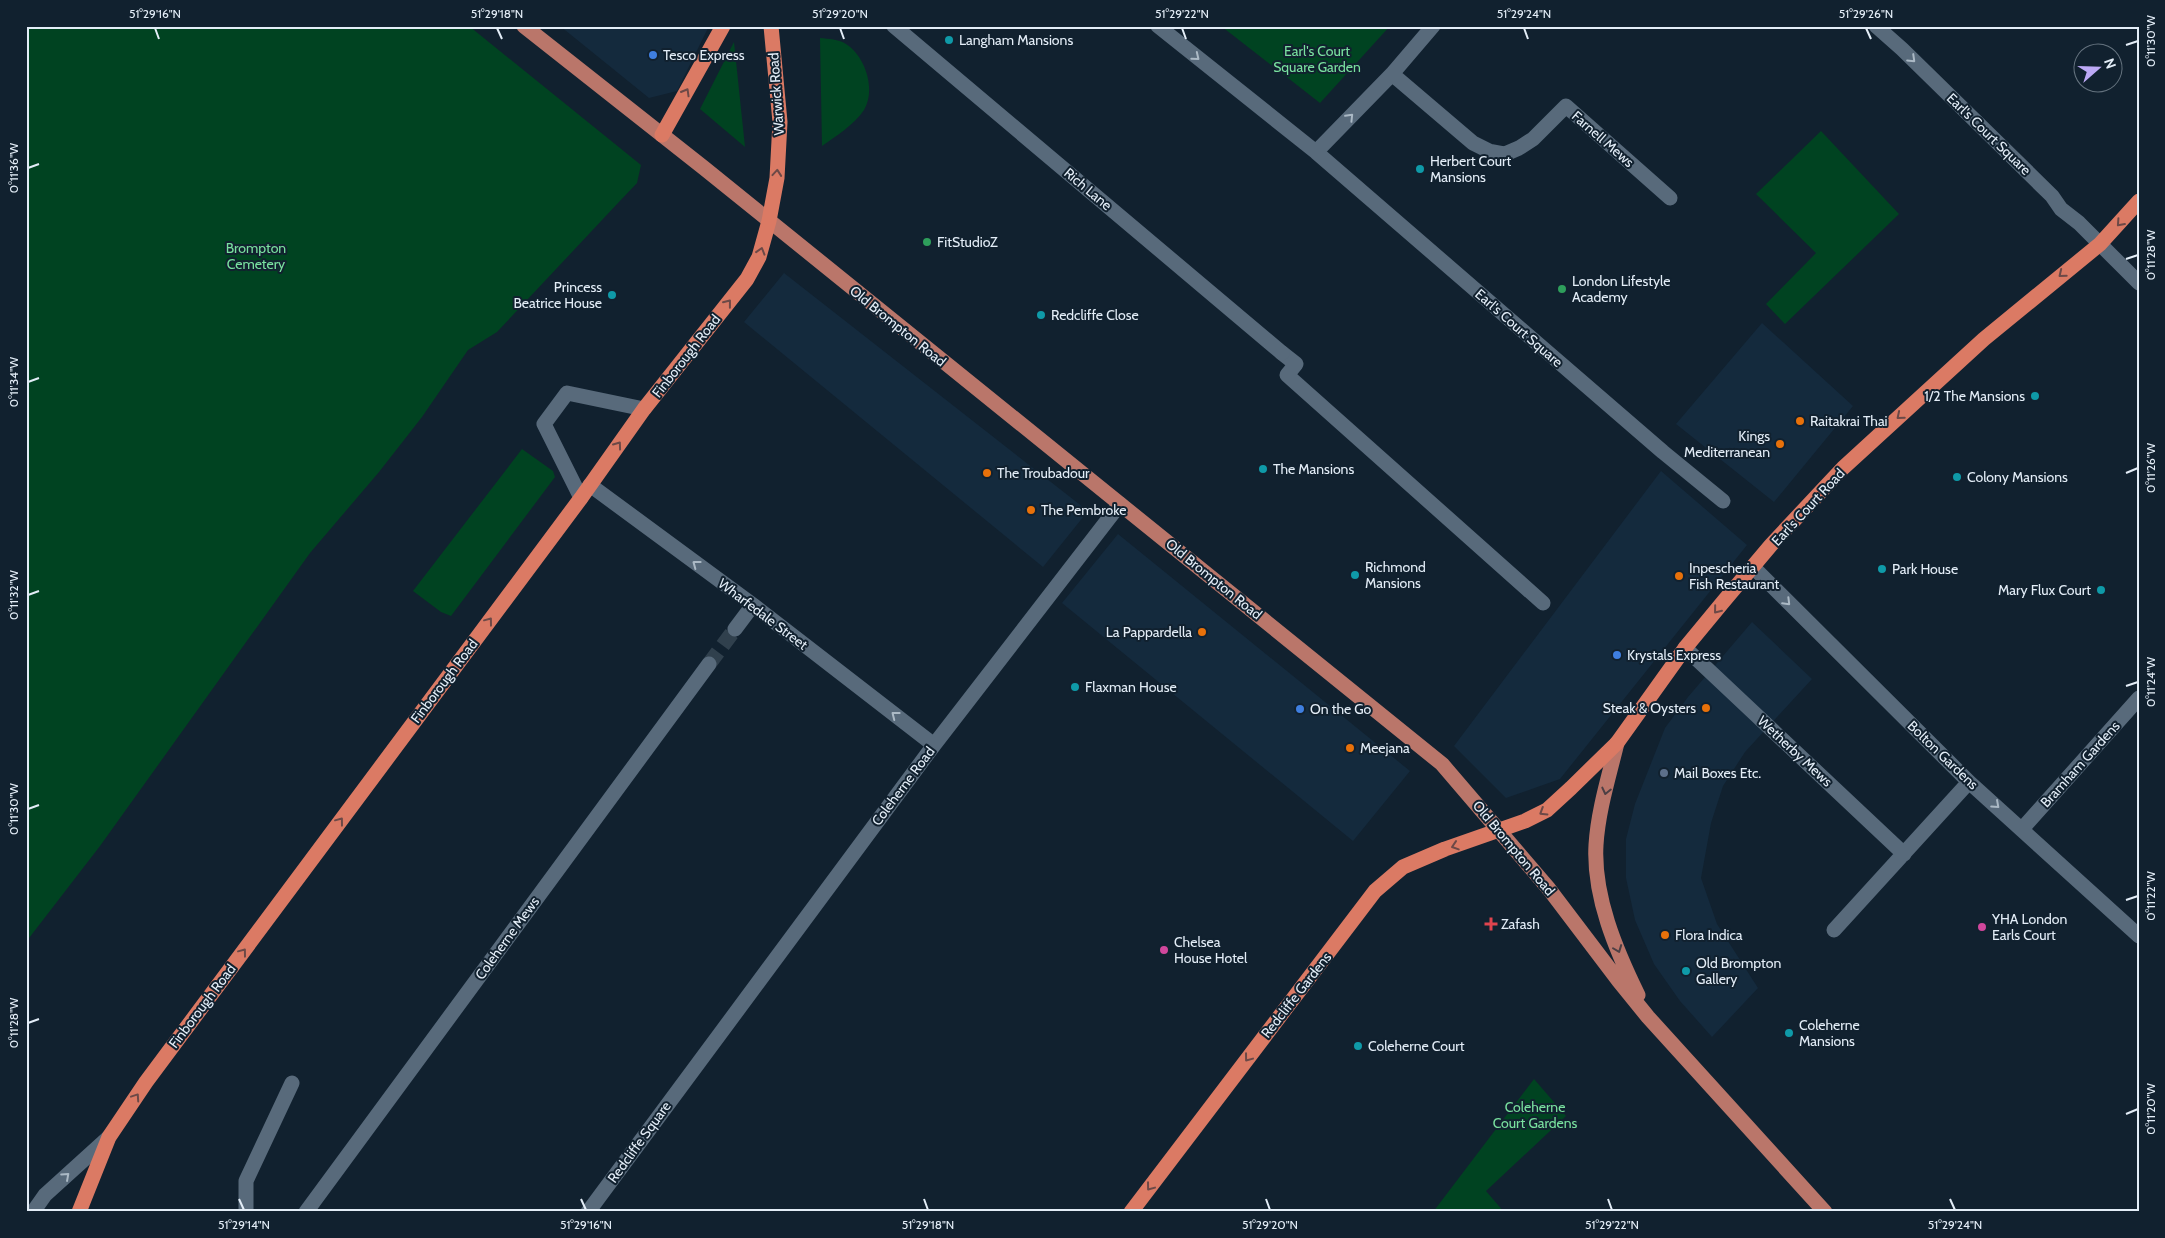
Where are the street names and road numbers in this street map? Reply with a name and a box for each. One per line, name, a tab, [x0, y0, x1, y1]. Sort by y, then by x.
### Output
street label: Warwick Road	[764, 52, 788, 136]
street label: Earl's Court Square	[1943, 89, 2035, 179]
street label: Farnell Mews	[1568, 107, 1638, 171]
street label: Rich Lane	[1060, 164, 1116, 214]
street label: Old Brompton Road	[846, 282, 950, 370]
street label: Earl's Court Square	[1471, 285, 1567, 371]
street label: Finborough Road	[648, 311, 724, 401]
street label: Earl's Court Road	[1768, 465, 1848, 549]
street label: Old Brompton Road	[1162, 535, 1266, 623]
street label: Wharfedale Street	[715, 574, 812, 654]
street label: Finborough Road	[406, 635, 482, 727]
street label: Wetherby Mews	[1754, 712, 1836, 790]
street label: Bolton Gardens	[1904, 717, 1982, 793]
street label: Bramham Gardens	[2036, 717, 2124, 811]
street label: Coleherne Road	[867, 743, 939, 829]
street label: Old Brompton Road	[1469, 797, 1559, 899]
street label: Coleherne Mews	[471, 893, 543, 983]
street label: Redcliffe Gardens	[1257, 948, 1335, 1042]
street label: Finborough Road	[164, 960, 240, 1052]
street label: Redcliffe Square	[603, 1098, 675, 1186]

